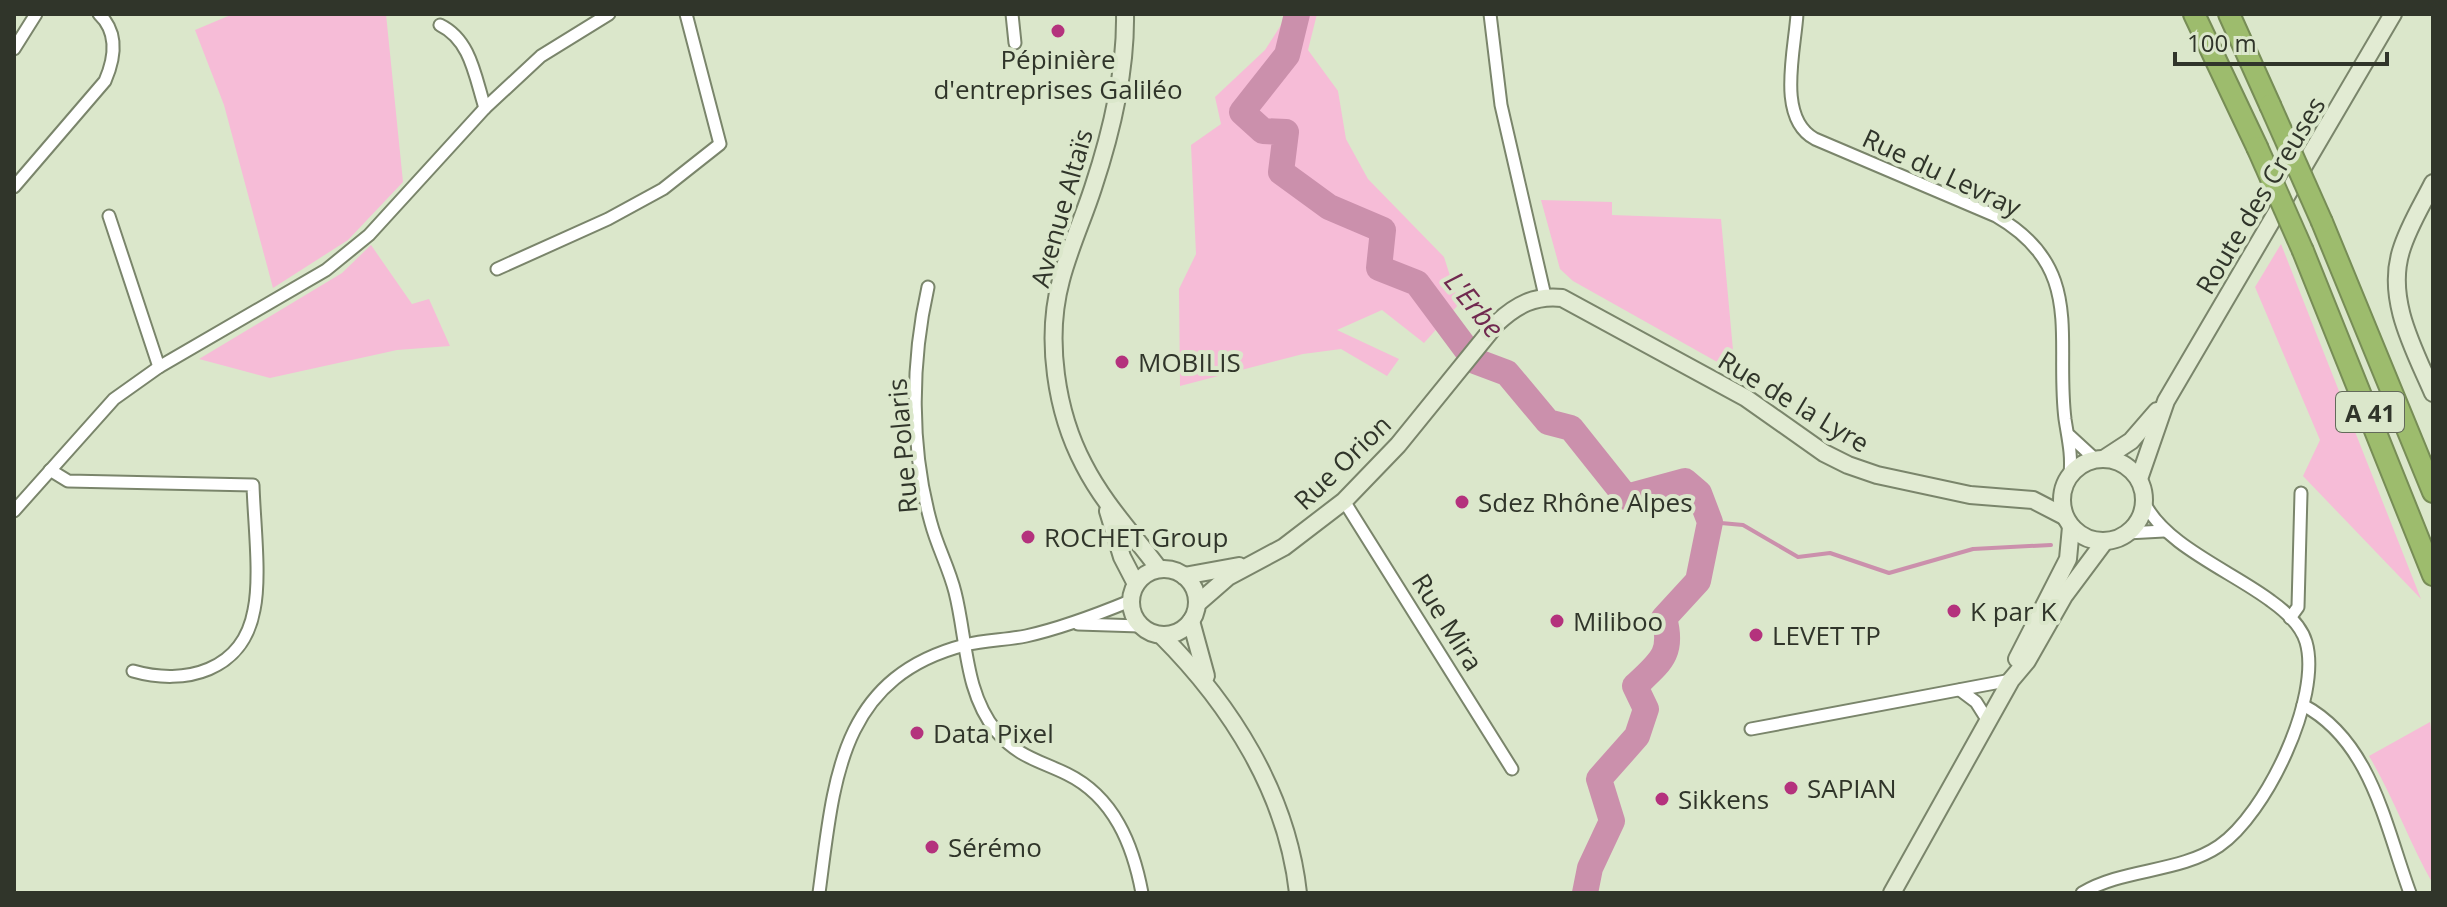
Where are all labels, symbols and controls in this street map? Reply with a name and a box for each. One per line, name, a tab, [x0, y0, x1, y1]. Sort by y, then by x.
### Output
scale bar	[2175, 16, 2387, 66]
marker: Pépinière d'entreprises Galiléo	[1049, 22, 1067, 40]
text: 100 m	[2187, 26, 2257, 59]
place label: Pépinière d'entreprises Galiléo	[933, 41, 1183, 107]
street label: Route des Creuses	[2187, 89, 2333, 301]
street label: Rue du Levray	[1857, 120, 2028, 225]
street label: Avenue Altaïs	[1021, 125, 1101, 291]
water label: L'Erbe	[1437, 263, 1513, 345]
street label: Rue de la Lyre	[1712, 342, 1876, 460]
place label: MOBILIS	[1138, 344, 1241, 380]
marker: MOBILIS	[1113, 353, 1131, 371]
street label: Rue Polaris	[878, 377, 926, 515]
road number: A 41	[2336, 392, 2404, 432]
street label: Rue Orion	[1285, 407, 1399, 517]
place label: Sdez Rhône Alpes	[1478, 484, 1693, 520]
marker: Sdez Rhône Alpes	[1453, 493, 1471, 511]
place label: ROCHET Group	[1044, 519, 1228, 555]
marker: ROCHET Group	[1019, 528, 1037, 546]
street label: Rue Mira	[1404, 567, 1492, 677]
place label: K par K	[1970, 593, 2056, 629]
marker: K par K	[1945, 602, 1963, 620]
place label: Miliboo	[1573, 603, 1663, 639]
marker: Miliboo	[1548, 612, 1566, 630]
place label: LEVET TP	[1772, 617, 1881, 653]
marker: LEVET TP	[1747, 626, 1765, 644]
place label: Data Pixel	[933, 715, 1054, 751]
marker: Data Pixel	[908, 724, 926, 742]
place label: SAPIAN	[1807, 770, 1897, 806]
marker: SAPIAN	[1782, 779, 1800, 797]
place label: Sikkens	[1678, 781, 1769, 817]
marker: Sikkens	[1653, 790, 1671, 808]
place label: Sérémo	[948, 829, 1042, 865]
marker: Sérémo	[923, 838, 941, 856]

